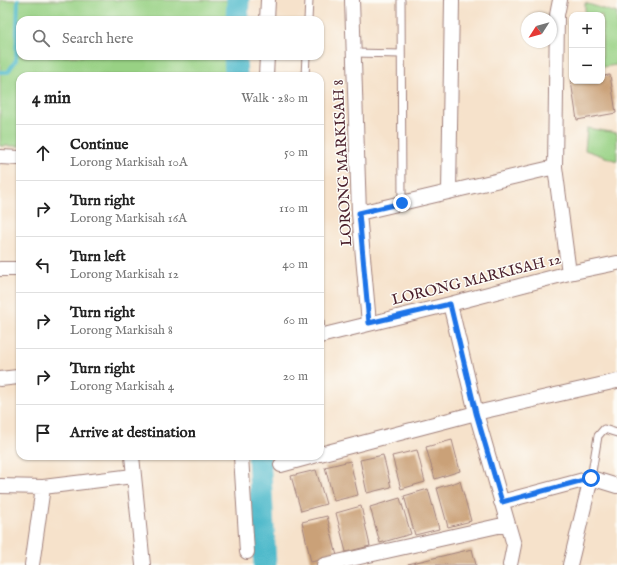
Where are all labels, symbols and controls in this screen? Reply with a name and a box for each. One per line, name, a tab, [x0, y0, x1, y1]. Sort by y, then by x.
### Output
north arrow	[521, 12, 557, 48]
map controls	[569, 12, 605, 84]
button: +	[569, 12, 605, 48]
search box	[16, 16, 324, 60]
icon: search	[30, 27, 52, 49]
text: Search here	[62, 29, 133, 48]
button: −	[569, 48, 605, 84]
street label: LORONG MARKISAH 8	[329, 79, 356, 247]
text: 4 min	[32, 88, 71, 109]
text: Walk · 280 m	[241, 90, 308, 107]
text: Continue	[70, 135, 128, 154]
icon: ahead	[32, 142, 54, 164]
text: 50 m	[284, 144, 308, 161]
text: Lorong Markisah 10A	[70, 154, 188, 171]
text: Turn right	[70, 191, 135, 210]
route end	[393, 194, 411, 212]
icon: right	[32, 198, 54, 220]
text: 110 m	[279, 200, 308, 217]
text: Lorong Markisah 16A	[70, 210, 187, 227]
text: Turn left	[70, 247, 126, 266]
street label: LORONG MARKISAH 12	[390, 249, 563, 310]
icon: left	[32, 254, 54, 276]
text: 40 m	[282, 256, 308, 273]
text: Lorong Markisah 12	[70, 266, 179, 283]
text: Turn right	[70, 303, 135, 322]
icon: right	[32, 310, 54, 332]
text: 60 m	[283, 312, 308, 329]
text: Lorong Markisah 8	[70, 322, 173, 339]
text: Turn right	[70, 359, 135, 378]
icon: right	[32, 366, 54, 388]
text: 20 m	[283, 368, 308, 385]
text: Lorong Markisah 4	[70, 378, 174, 395]
icon: arrive	[32, 422, 54, 444]
text: Arrive at destination	[70, 423, 196, 442]
route start	[582, 469, 600, 487]

